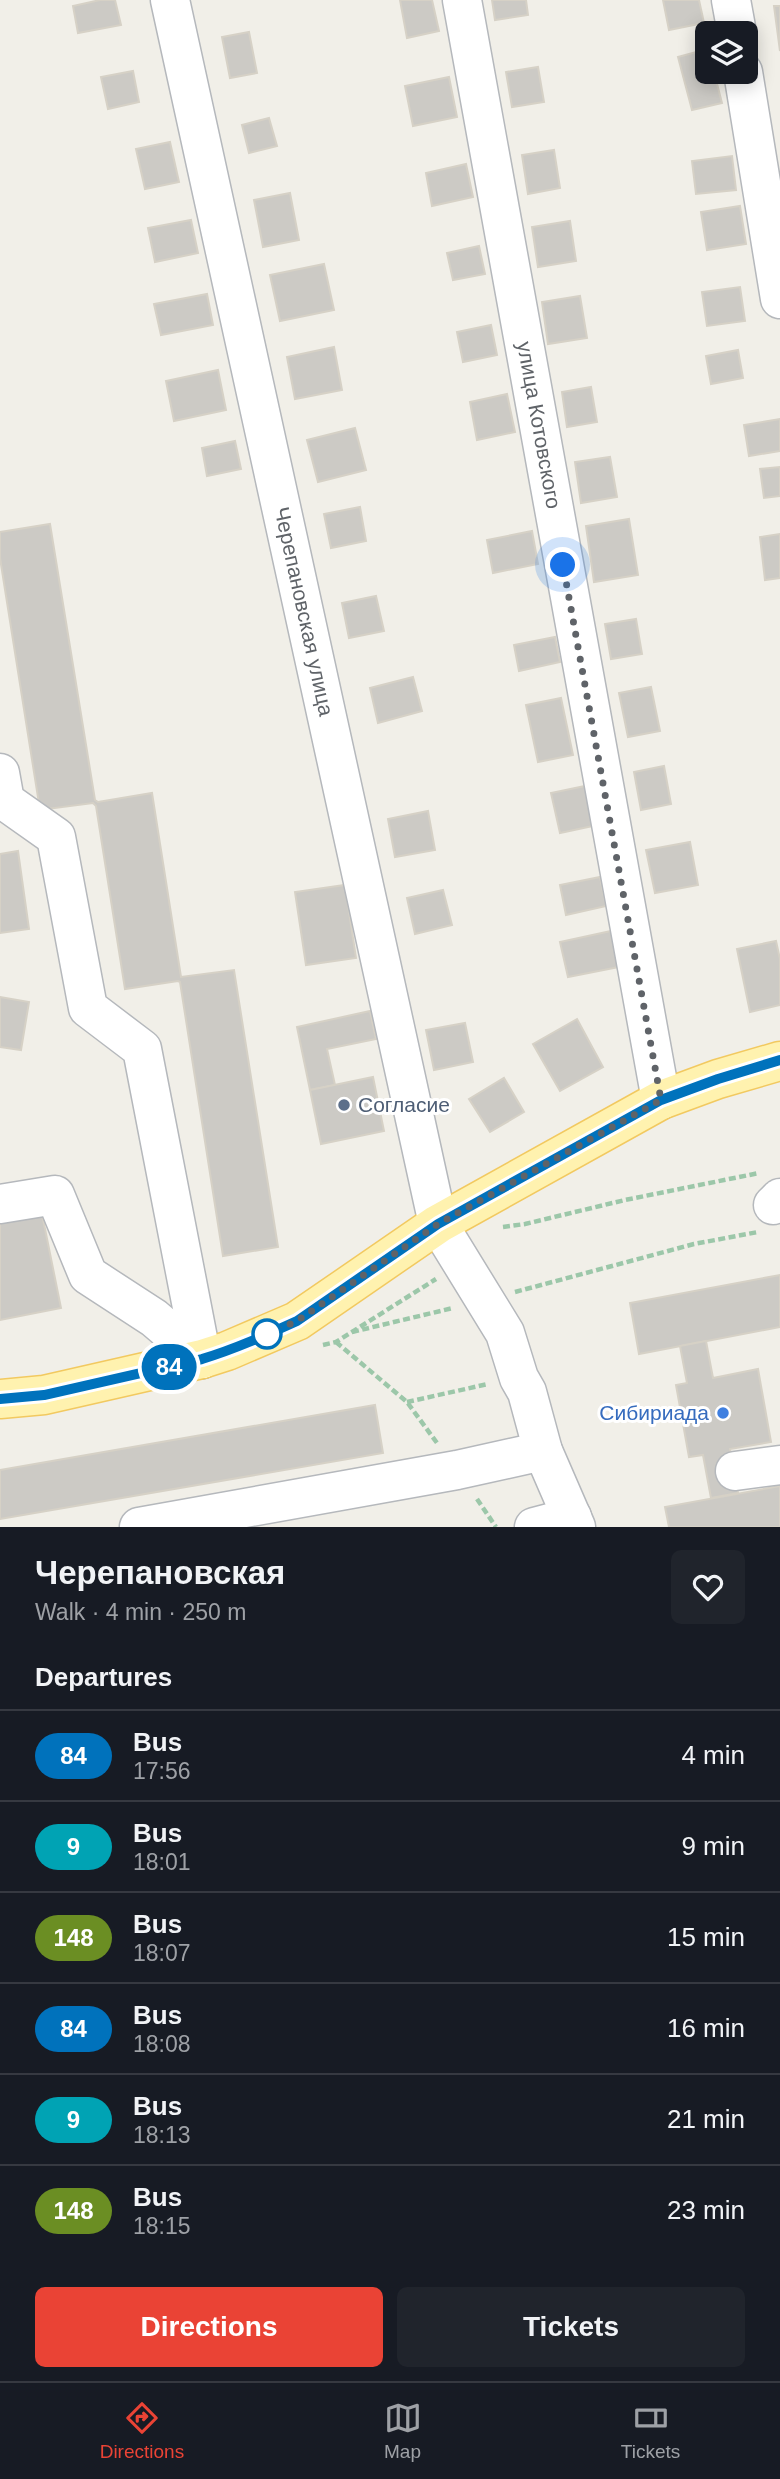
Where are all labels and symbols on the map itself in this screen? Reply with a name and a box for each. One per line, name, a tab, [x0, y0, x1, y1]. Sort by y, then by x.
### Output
street label: улица Котовского	[513, 340, 566, 510]
street label: Черепановская улица	[270, 505, 338, 718]
your location	[545, 547, 580, 582]
place label: Согласие	[358, 1093, 450, 1116]
marker: Согласие	[336, 1097, 352, 1113]
unlabelled marker	[252, 1319, 282, 1349]
line badge: 84	[138, 1344, 200, 1390]
place label: Сибириада	[599, 1401, 709, 1424]
marker: Сибириада	[715, 1405, 731, 1421]

